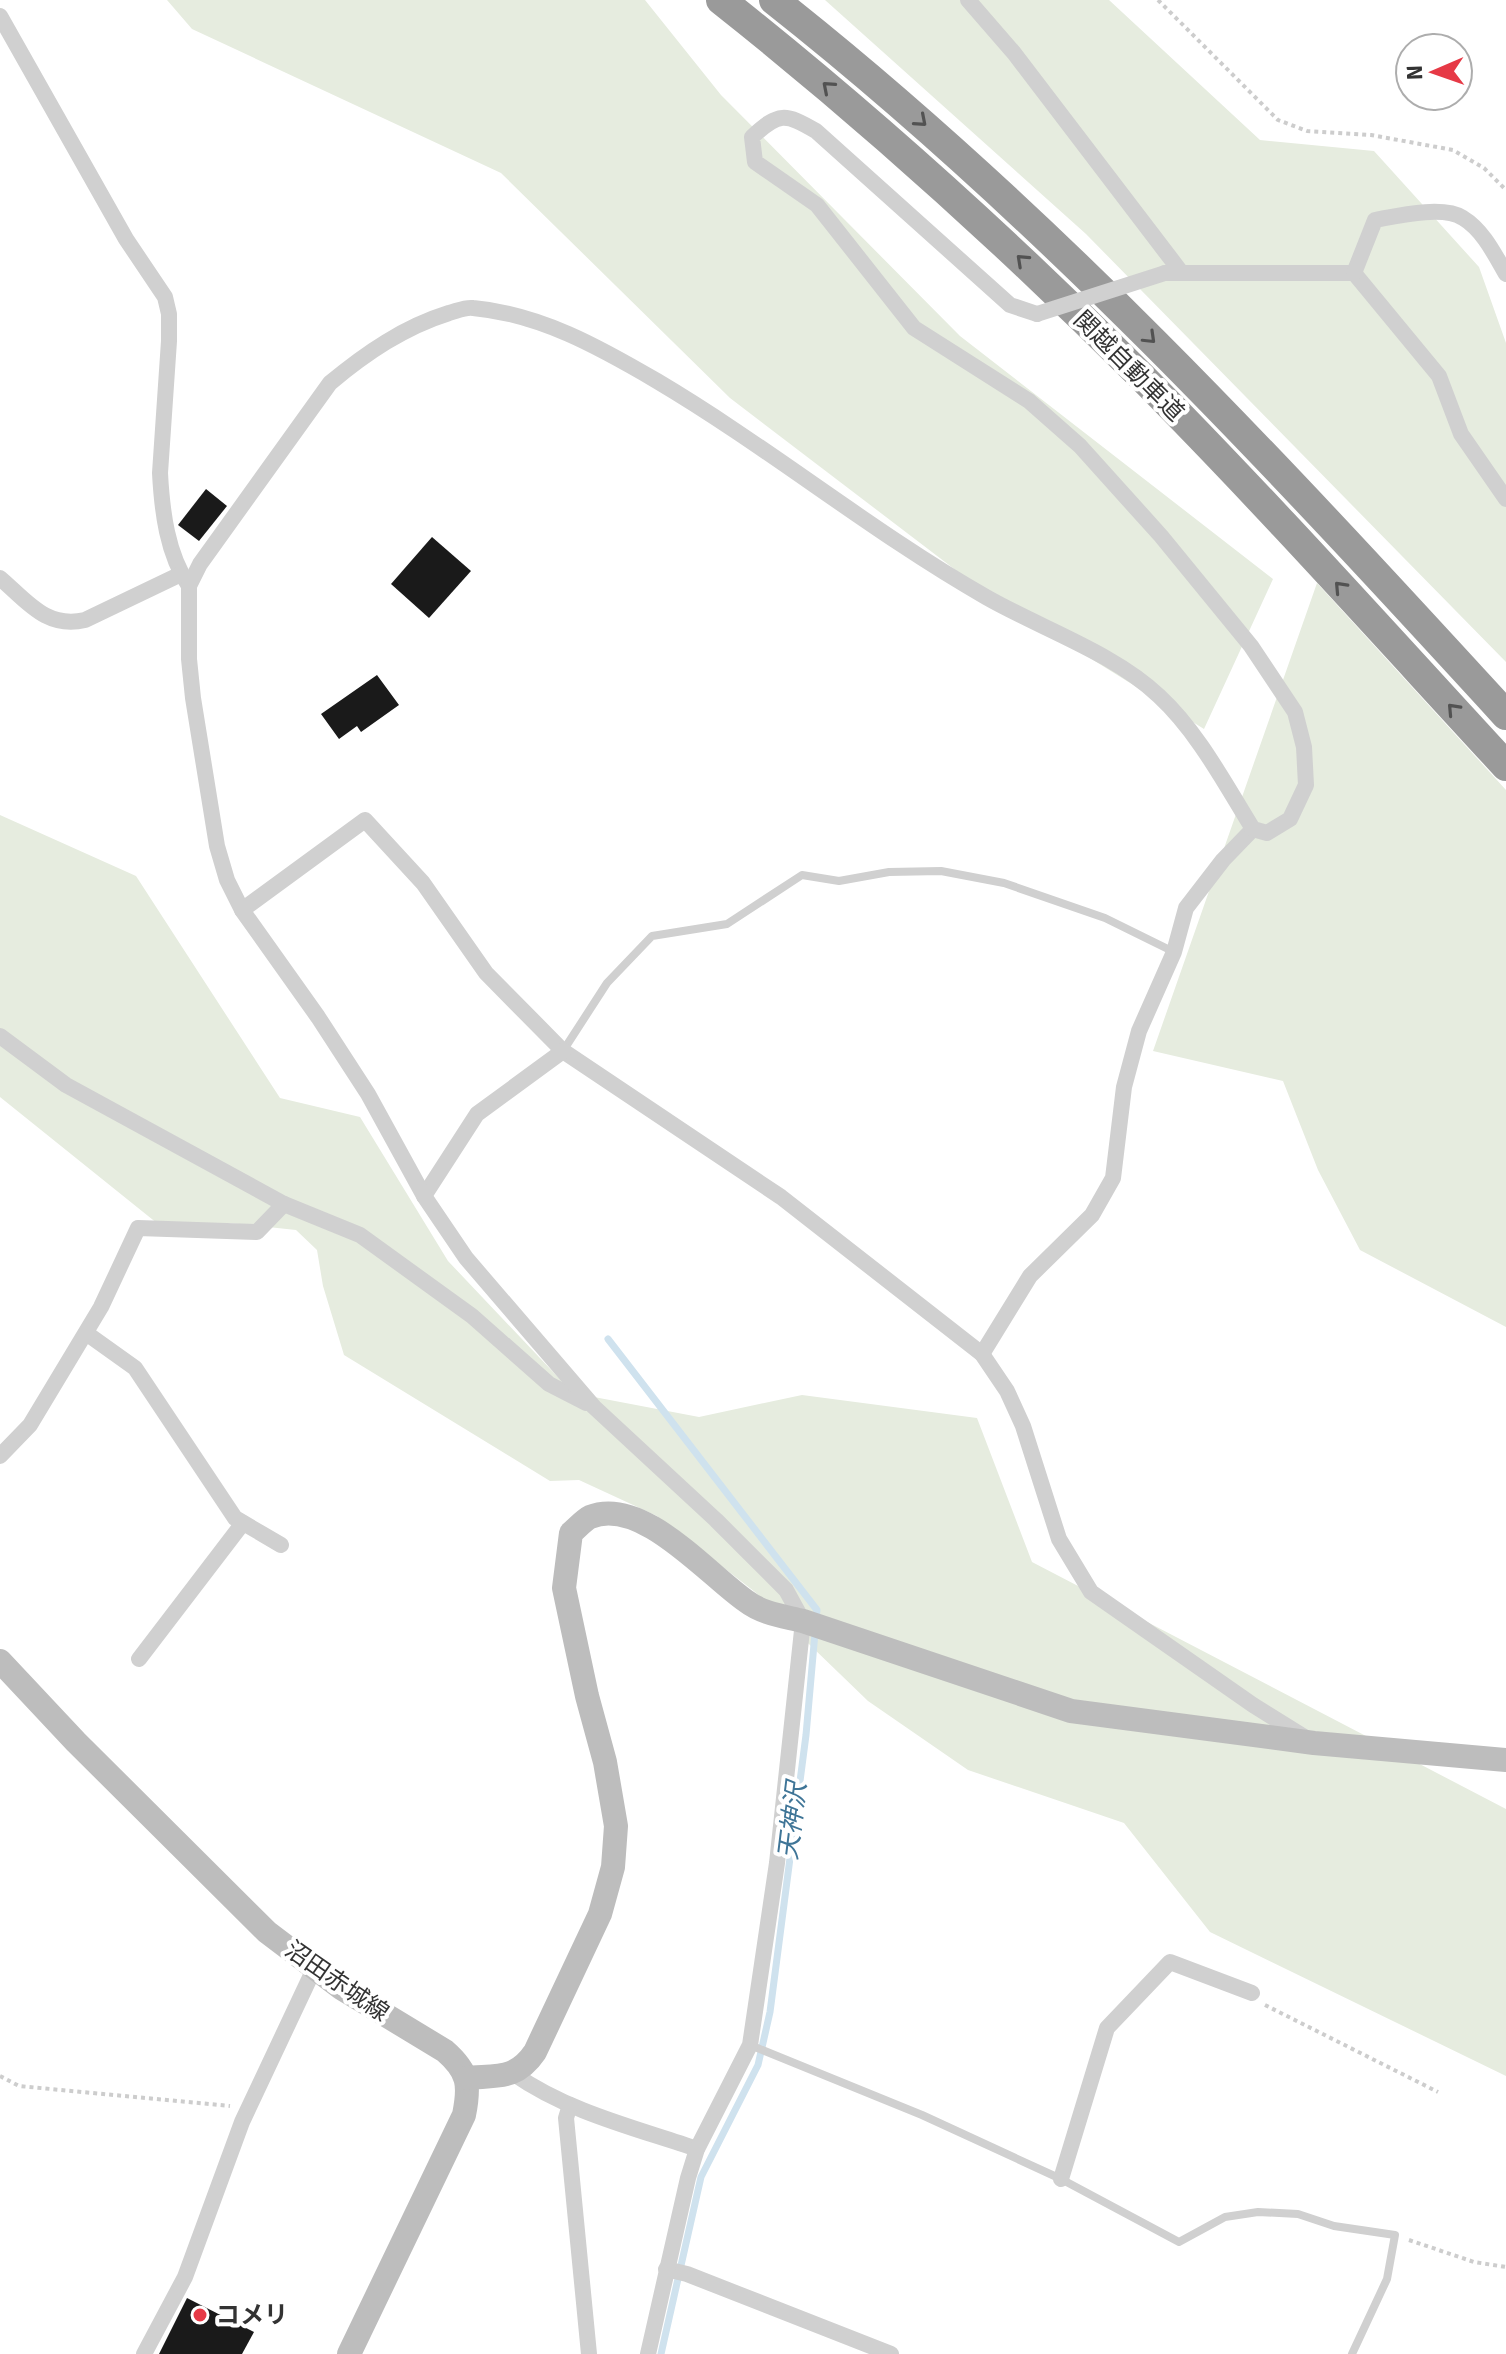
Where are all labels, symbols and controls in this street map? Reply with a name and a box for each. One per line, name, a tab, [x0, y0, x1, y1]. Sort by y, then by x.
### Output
north arrow	[1394, 32, 1474, 112]
text: N	[1401, 65, 1428, 81]
one-way arrow	[823, 82, 837, 97]
one-way arrow	[911, 111, 926, 126]
one-way arrow	[1017, 254, 1031, 269]
street label: 関越自動車道	[1067, 304, 1191, 428]
one-way arrow	[1141, 329, 1155, 343]
one-way arrow	[1334, 582, 1349, 596]
one-way arrow	[1447, 704, 1462, 718]
water label: 天神沢	[772, 1777, 814, 1862]
street label: 沼田赤城線	[279, 1934, 395, 2028]
place label: コメリ	[216, 2300, 288, 2330]
marker: コメリ	[191, 2306, 209, 2324]

